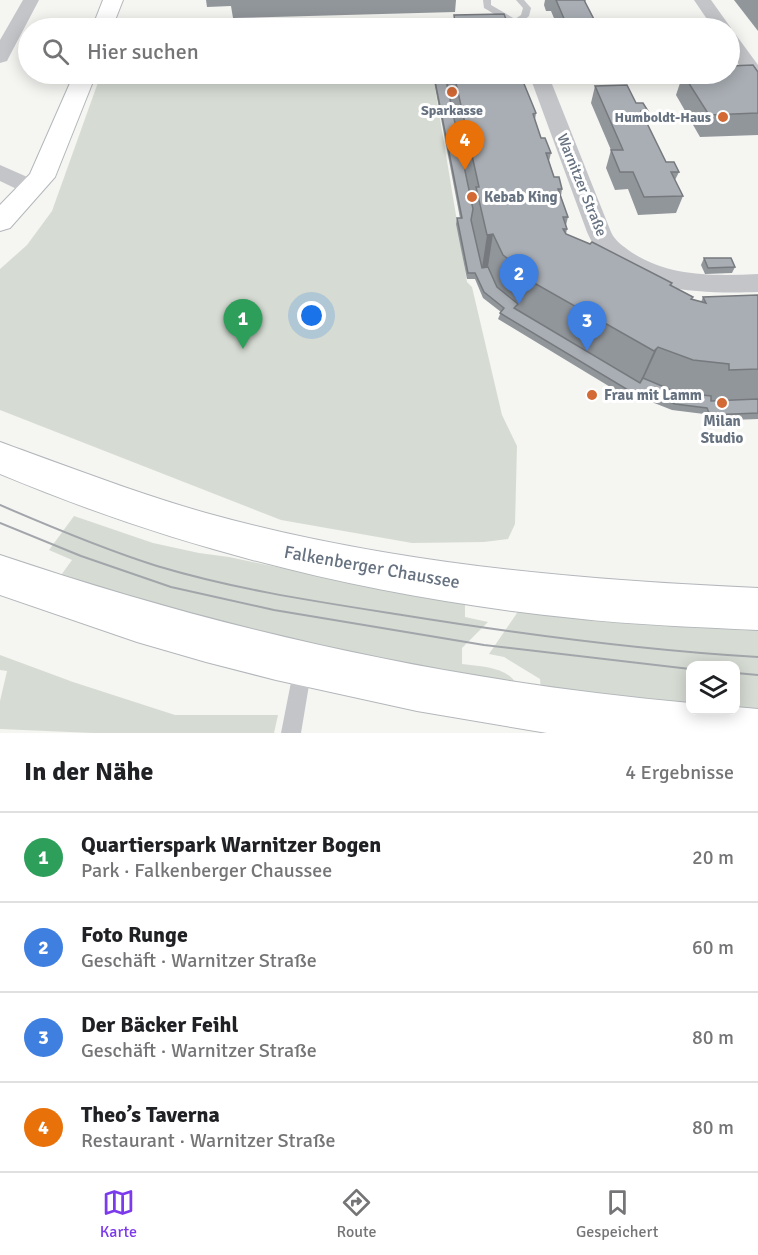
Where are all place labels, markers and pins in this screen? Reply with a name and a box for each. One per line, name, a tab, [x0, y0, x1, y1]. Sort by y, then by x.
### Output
marker: Sparkasse	[445, 85, 459, 99]
place label: Sparkasse	[421, 102, 483, 119]
place label: Humboldt-Haus	[615, 109, 711, 126]
marker: Humboldt-Haus	[716, 110, 730, 124]
pin: 4	[446, 120, 484, 170]
place label: Kebab King	[484, 188, 558, 206]
marker: Kebab King	[465, 190, 479, 204]
pin: 2	[500, 254, 538, 304]
pin: 1	[224, 300, 262, 349]
pin: 3	[568, 302, 606, 351]
place label: Frau mit Lamm	[604, 386, 702, 404]
marker: Frau mit Lamm	[585, 388, 599, 402]
marker: Milan Studio	[715, 396, 729, 410]
place label: Milan Studio	[701, 412, 743, 447]

